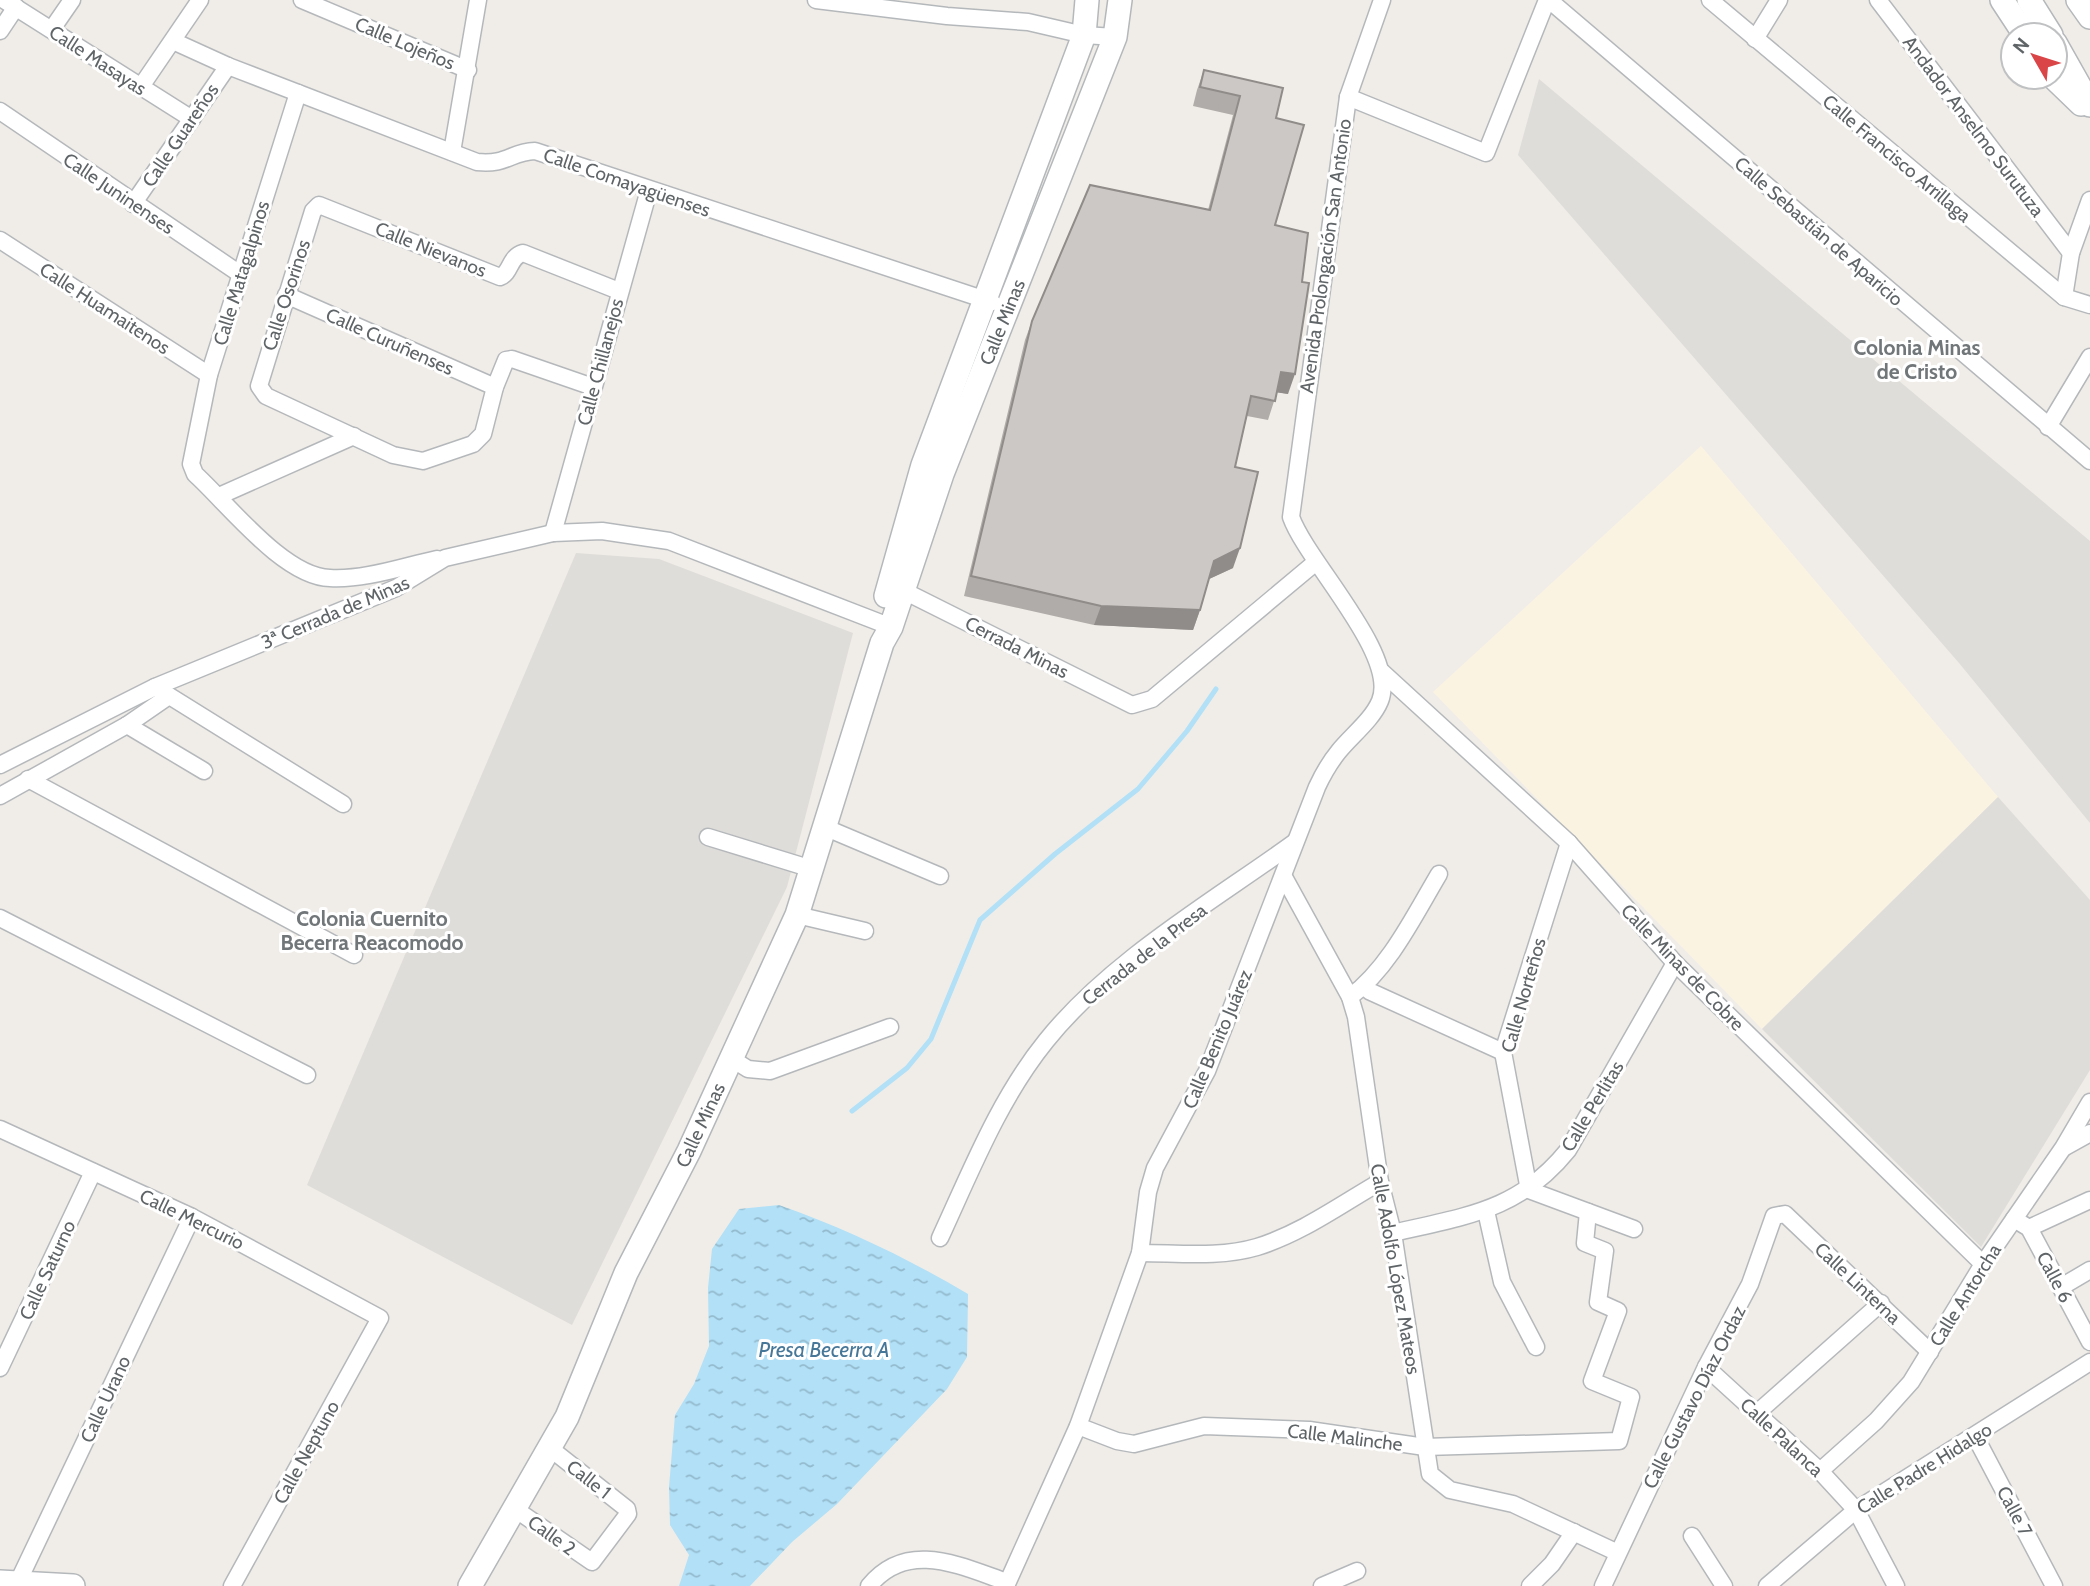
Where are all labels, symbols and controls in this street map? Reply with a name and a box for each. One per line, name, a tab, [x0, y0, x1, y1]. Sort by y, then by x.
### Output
street label: Calle Lojeños	[351, 12, 458, 75]
street label: Calle Masayas	[45, 20, 151, 100]
north arrow	[1999, 21, 2069, 91]
street label: Andador Anselmo Surutuza	[1898, 31, 2049, 221]
text: N	[2008, 33, 2034, 58]
street label: Calle Guareños	[137, 79, 224, 191]
street label: Calle Francisco Arrillaga	[1818, 90, 1976, 227]
street label: Avenida Prolongación San Antonio	[1295, 117, 1356, 395]
street label: Calle Comayagüenses	[540, 143, 713, 222]
street label: Calle Juninenses	[59, 148, 179, 239]
street label: Calle Sebastián de Aparicio	[1730, 152, 1908, 311]
street label: Calle Matagalpinos	[209, 198, 274, 348]
street label: Calle Nievanos	[372, 217, 490, 282]
street label: Calle Osorinos	[258, 237, 315, 354]
street label: Calle Huamaitenos	[35, 258, 174, 359]
street label: Calle Minas	[975, 276, 1030, 368]
street label: Calle Chillanejos	[572, 296, 629, 428]
street label: Calle Curuñenses	[322, 303, 457, 380]
district label: Colonia Minas de Cristo	[1853, 335, 1981, 384]
street label: 3ª Cerrada de Minas	[258, 571, 413, 654]
street label: Cerrada Minas	[961, 612, 1072, 683]
street label: Cerrada de la Presa	[1077, 899, 1211, 1010]
street label: Calle Minas de Cobre	[1616, 899, 1749, 1036]
district label: Colonia Cuernito Becerra Reacomodo	[281, 906, 463, 955]
street label: Calle Norteños	[1496, 935, 1551, 1055]
street label: Calle Benito Juárez	[1178, 966, 1257, 1112]
street label: Calle Perlitas	[1556, 1057, 1629, 1156]
street label: Calle Minas	[671, 1079, 730, 1171]
street label: Calle Adolfo López Mateos	[1366, 1162, 1425, 1376]
street label: Calle Mercurio	[136, 1184, 248, 1255]
street label: Calle Saturno	[14, 1217, 81, 1324]
street label: Calle Linterna	[1810, 1238, 1906, 1329]
street label: Calle Antorcha	[1925, 1240, 2006, 1351]
street label: Calle 6	[2032, 1248, 2078, 1307]
street label: Calle Gustavo Díaz Ordaz	[1638, 1302, 1751, 1493]
water label: Presa Becerra A	[759, 1337, 889, 1362]
street label: Calle Urano	[75, 1352, 136, 1446]
street label: Calle Palanca	[1735, 1393, 1828, 1482]
street label: Calle Neptuno	[269, 1397, 344, 1508]
street label: Calle Padre Hidalgo	[1852, 1418, 1996, 1519]
street label: Calle Malinche	[1286, 1419, 1404, 1456]
street label: Calle 1	[562, 1455, 615, 1504]
street label: Calle 7	[1992, 1482, 2037, 1541]
street label: Calle 2	[523, 1510, 580, 1560]

